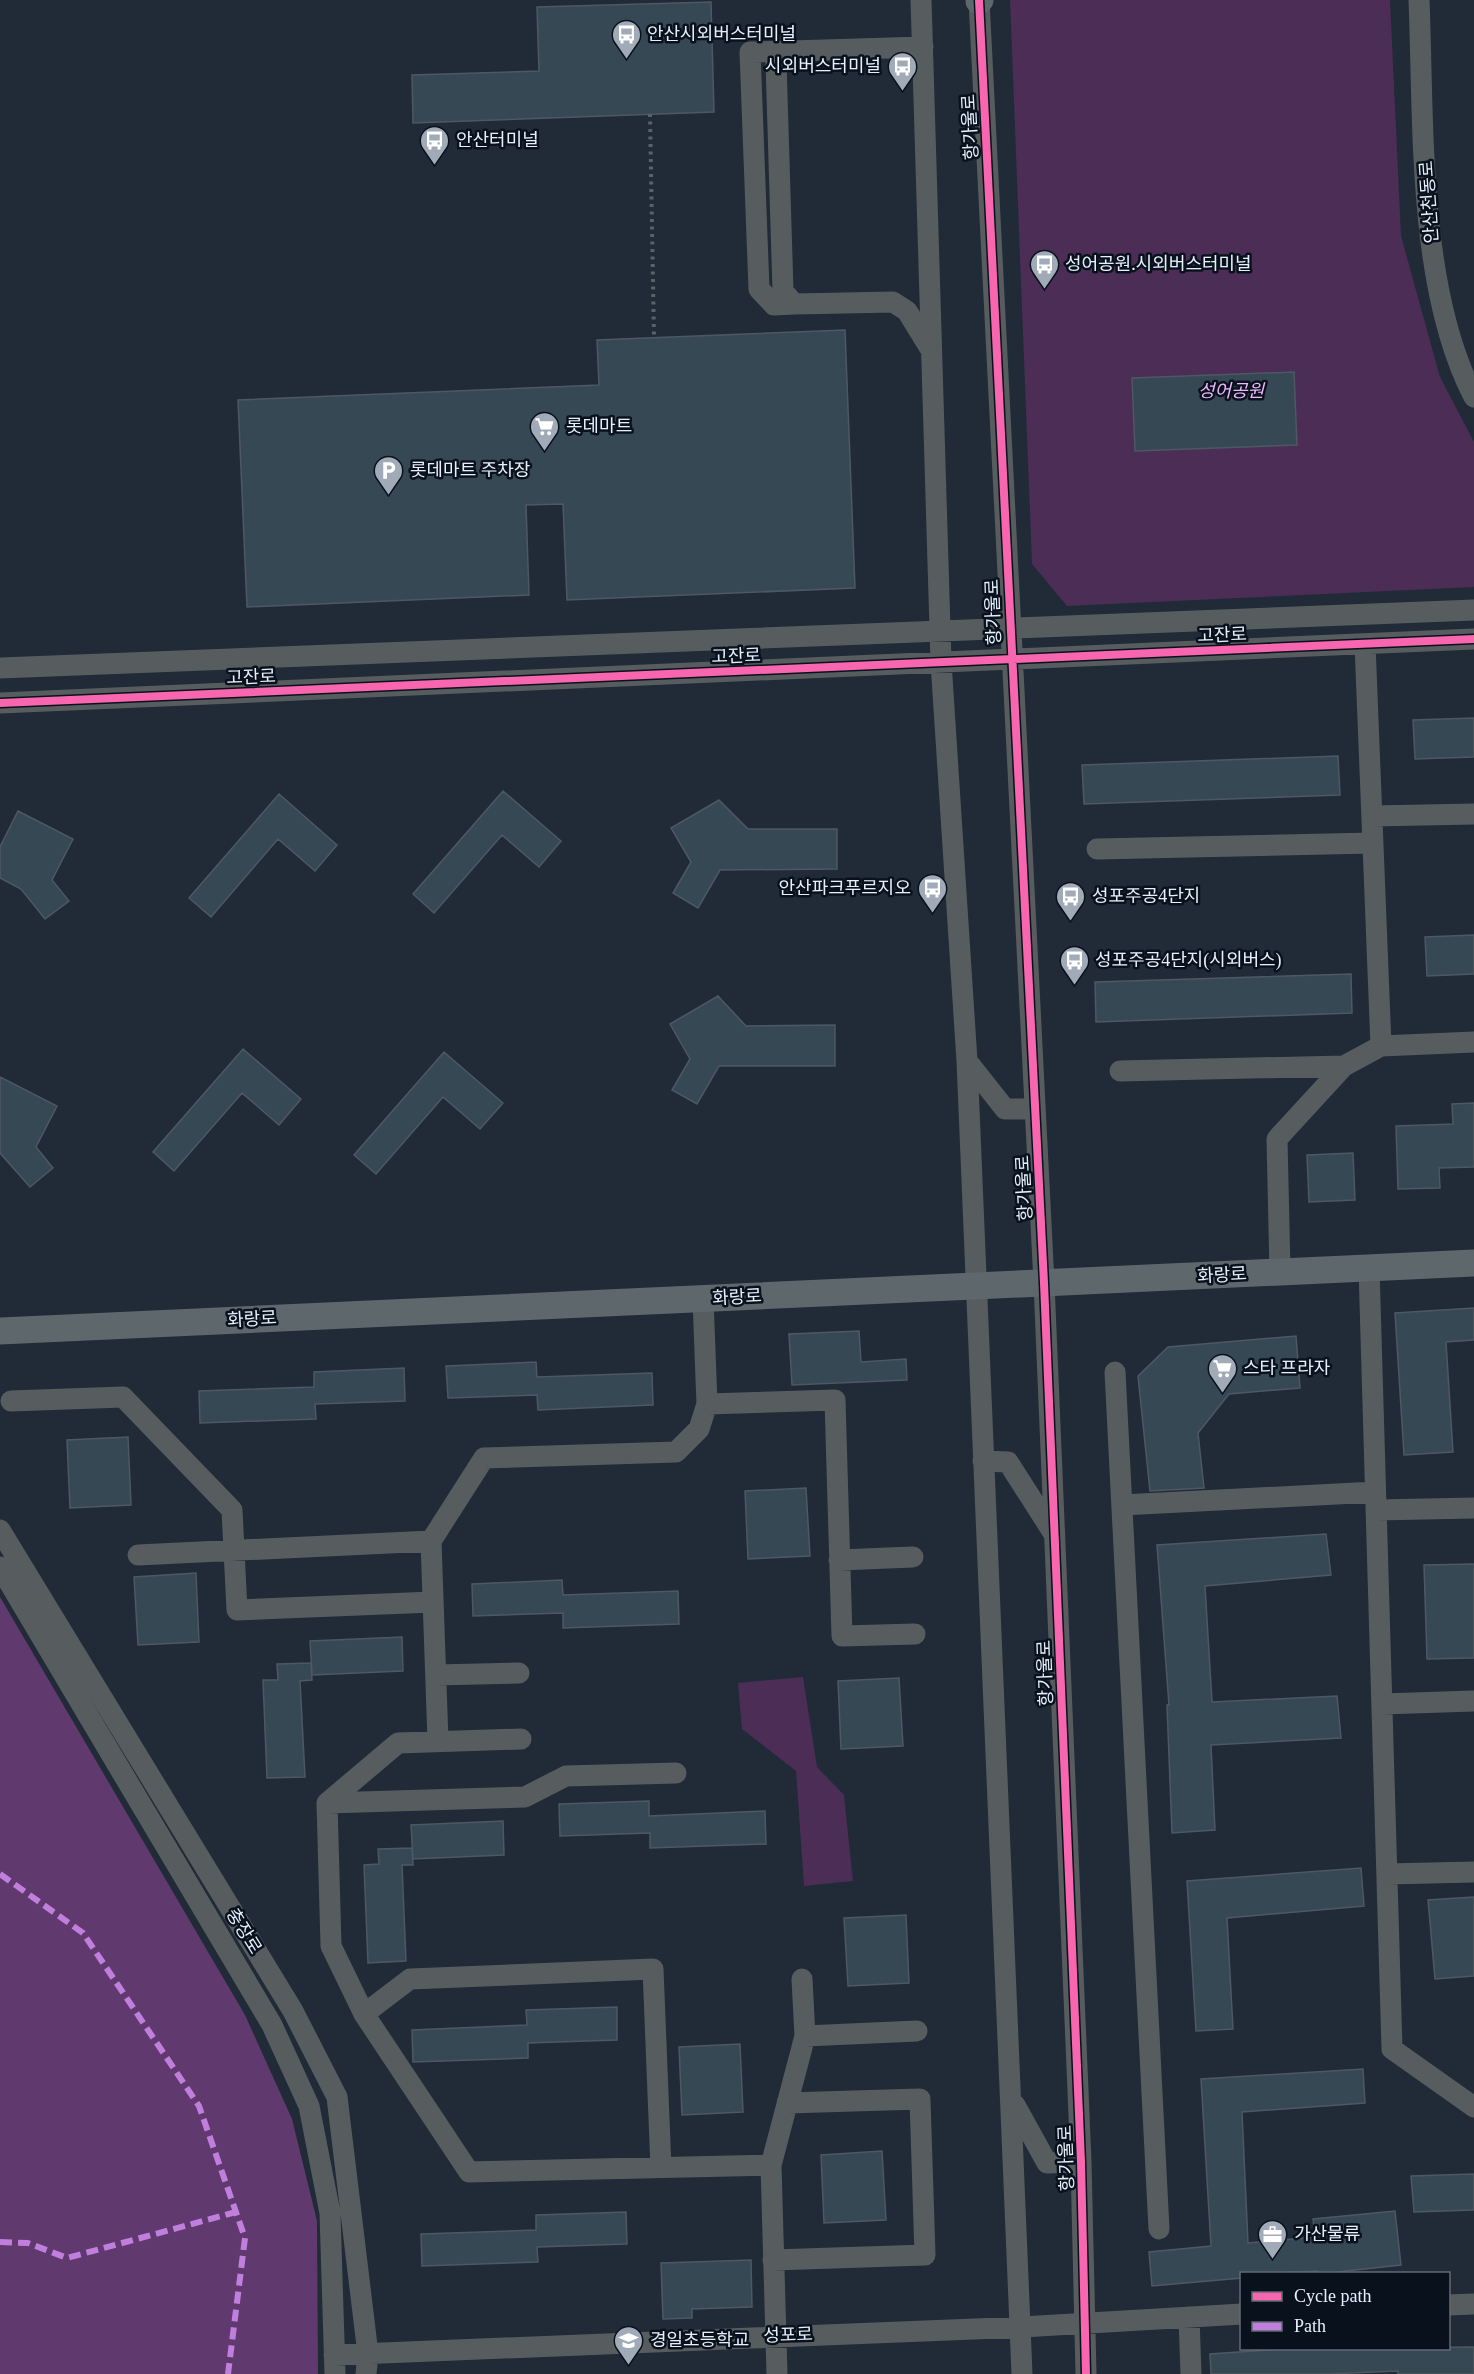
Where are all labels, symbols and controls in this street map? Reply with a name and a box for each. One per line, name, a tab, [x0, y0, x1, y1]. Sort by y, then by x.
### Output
bus stop icon: 안산시외버스터미널	[610, 18, 642, 60]
place label: 안산시외버스터미널	[647, 24, 796, 44]
bus stop icon: 시외버스터미널	[886, 50, 918, 92]
place label: 시외버스터미널	[765, 56, 881, 76]
street label: 항가울로	[958, 93, 982, 161]
bus stop icon: 안산터미널	[419, 124, 451, 166]
place label: 안산터미널	[456, 130, 539, 150]
street label: 안산천동로	[1416, 160, 1442, 244]
bus stop icon: 성어공원.시외버스터미널	[1028, 248, 1060, 290]
place label: 성어공원.시외버스터미널	[1065, 254, 1252, 274]
park label: 성어공원	[1198, 381, 1266, 401]
supermarket icon: 롯데마트	[529, 410, 561, 452]
place label: 롯데마트	[566, 416, 632, 436]
parking icon: 롯데마트 주차장	[373, 454, 405, 496]
place label: 롯데마트 주차장	[410, 460, 530, 480]
street label: 항가울로	[982, 579, 1004, 645]
street label: 고잔로	[1197, 624, 1247, 646]
street label: 고잔로	[711, 645, 761, 667]
street label: 고잔로	[226, 666, 276, 688]
bus stop icon: 안산파크푸르지오	[916, 872, 948, 914]
place label: 안산파크푸르지오	[779, 878, 911, 898]
bus stop icon: 성포주공4단지	[1055, 880, 1087, 922]
place label: 성포주공4단지	[1092, 886, 1200, 906]
bus stop icon: 성포주공4단지(시외버스)	[1058, 944, 1090, 986]
place label: 성포주공4단지(시외버스)	[1095, 950, 1282, 971]
street label: 항가울로	[1012, 1154, 1036, 1222]
street label: 화랑로	[1197, 1264, 1247, 1286]
street label: 화랑로	[712, 1286, 762, 1308]
street label: 화랑로	[227, 1308, 277, 1330]
supermarket icon: 스타 프라자	[1206, 1352, 1238, 1394]
place label: 스타 프라자	[1243, 1358, 1331, 1378]
street label: 항가울로	[1034, 1640, 1056, 1706]
street label: 충장로	[222, 1905, 266, 1957]
street label: 항가울로	[1055, 2125, 1077, 2191]
office icon: 가산물류	[1257, 2218, 1289, 2260]
place label: 가산물류	[1294, 2224, 1360, 2244]
legend	[1240, 2272, 1450, 2350]
text: Cycle path	[1294, 2286, 1371, 2306]
text: Path	[1294, 2316, 1326, 2336]
school or university icon: 경일초등학교	[613, 2324, 645, 2366]
street label: 성포로	[763, 2324, 813, 2346]
place label: 경일초등학교	[650, 2330, 749, 2350]

